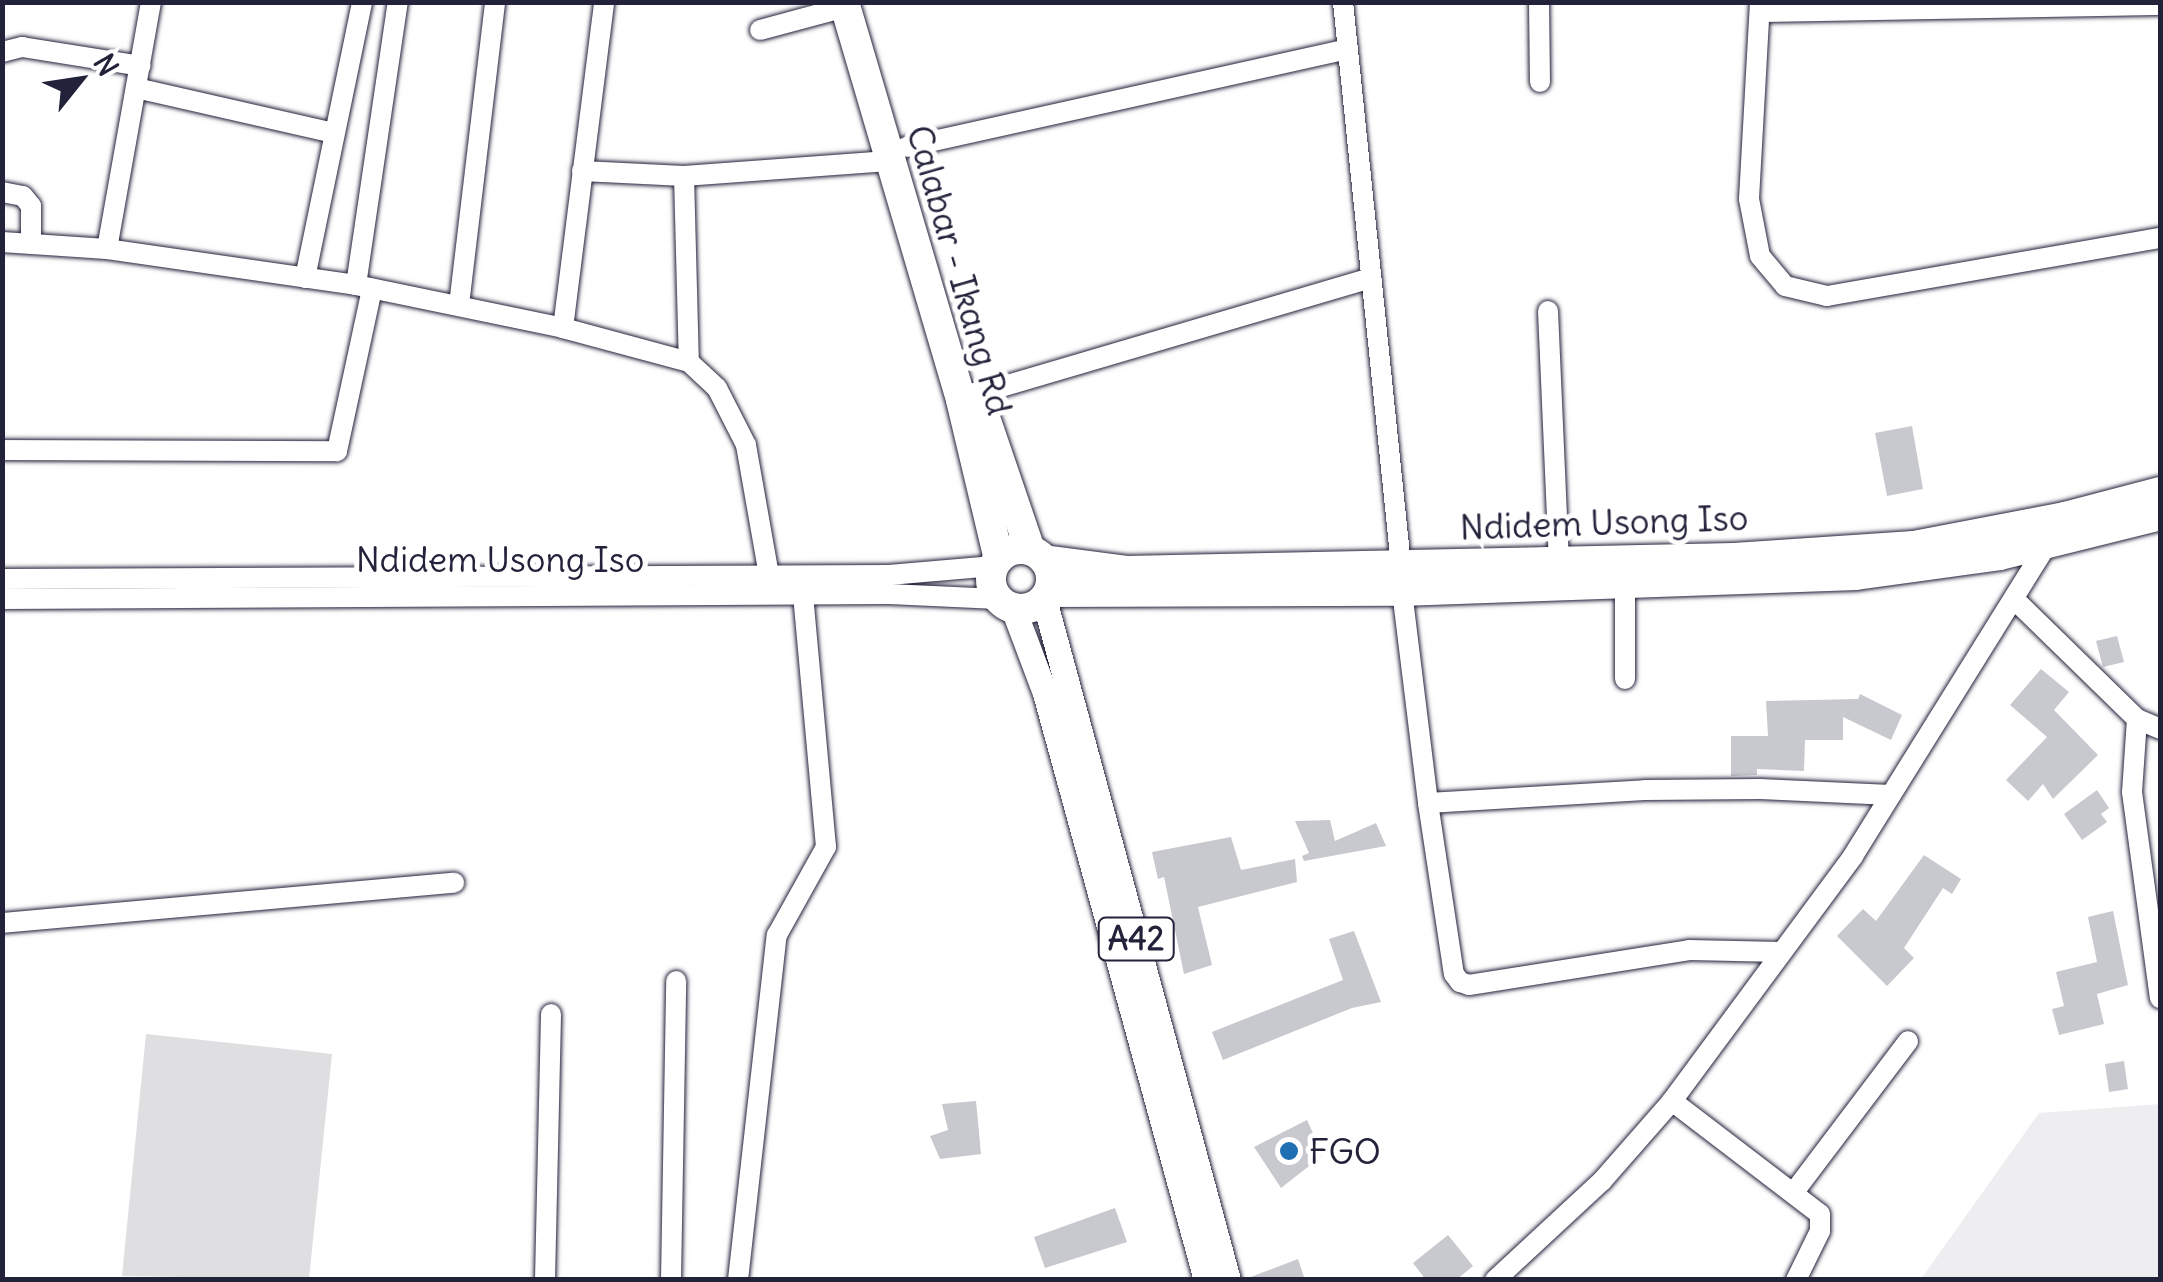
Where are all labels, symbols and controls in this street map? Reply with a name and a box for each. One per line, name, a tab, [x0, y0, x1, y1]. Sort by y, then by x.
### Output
north arrow	[30, 30, 130, 130]
text: N	[86, 48, 126, 82]
street label: Calabar - Ikang Rd	[899, 120, 1021, 420]
street label: Ndidem Usong Iso	[1459, 496, 1749, 548]
street label: Ndidem Usong Iso	[356, 538, 644, 580]
road number: A42	[1096, 912, 1176, 966]
place label: FGO	[1309, 1130, 1381, 1172]
marker: FGO	[1278, 1140, 1300, 1162]

